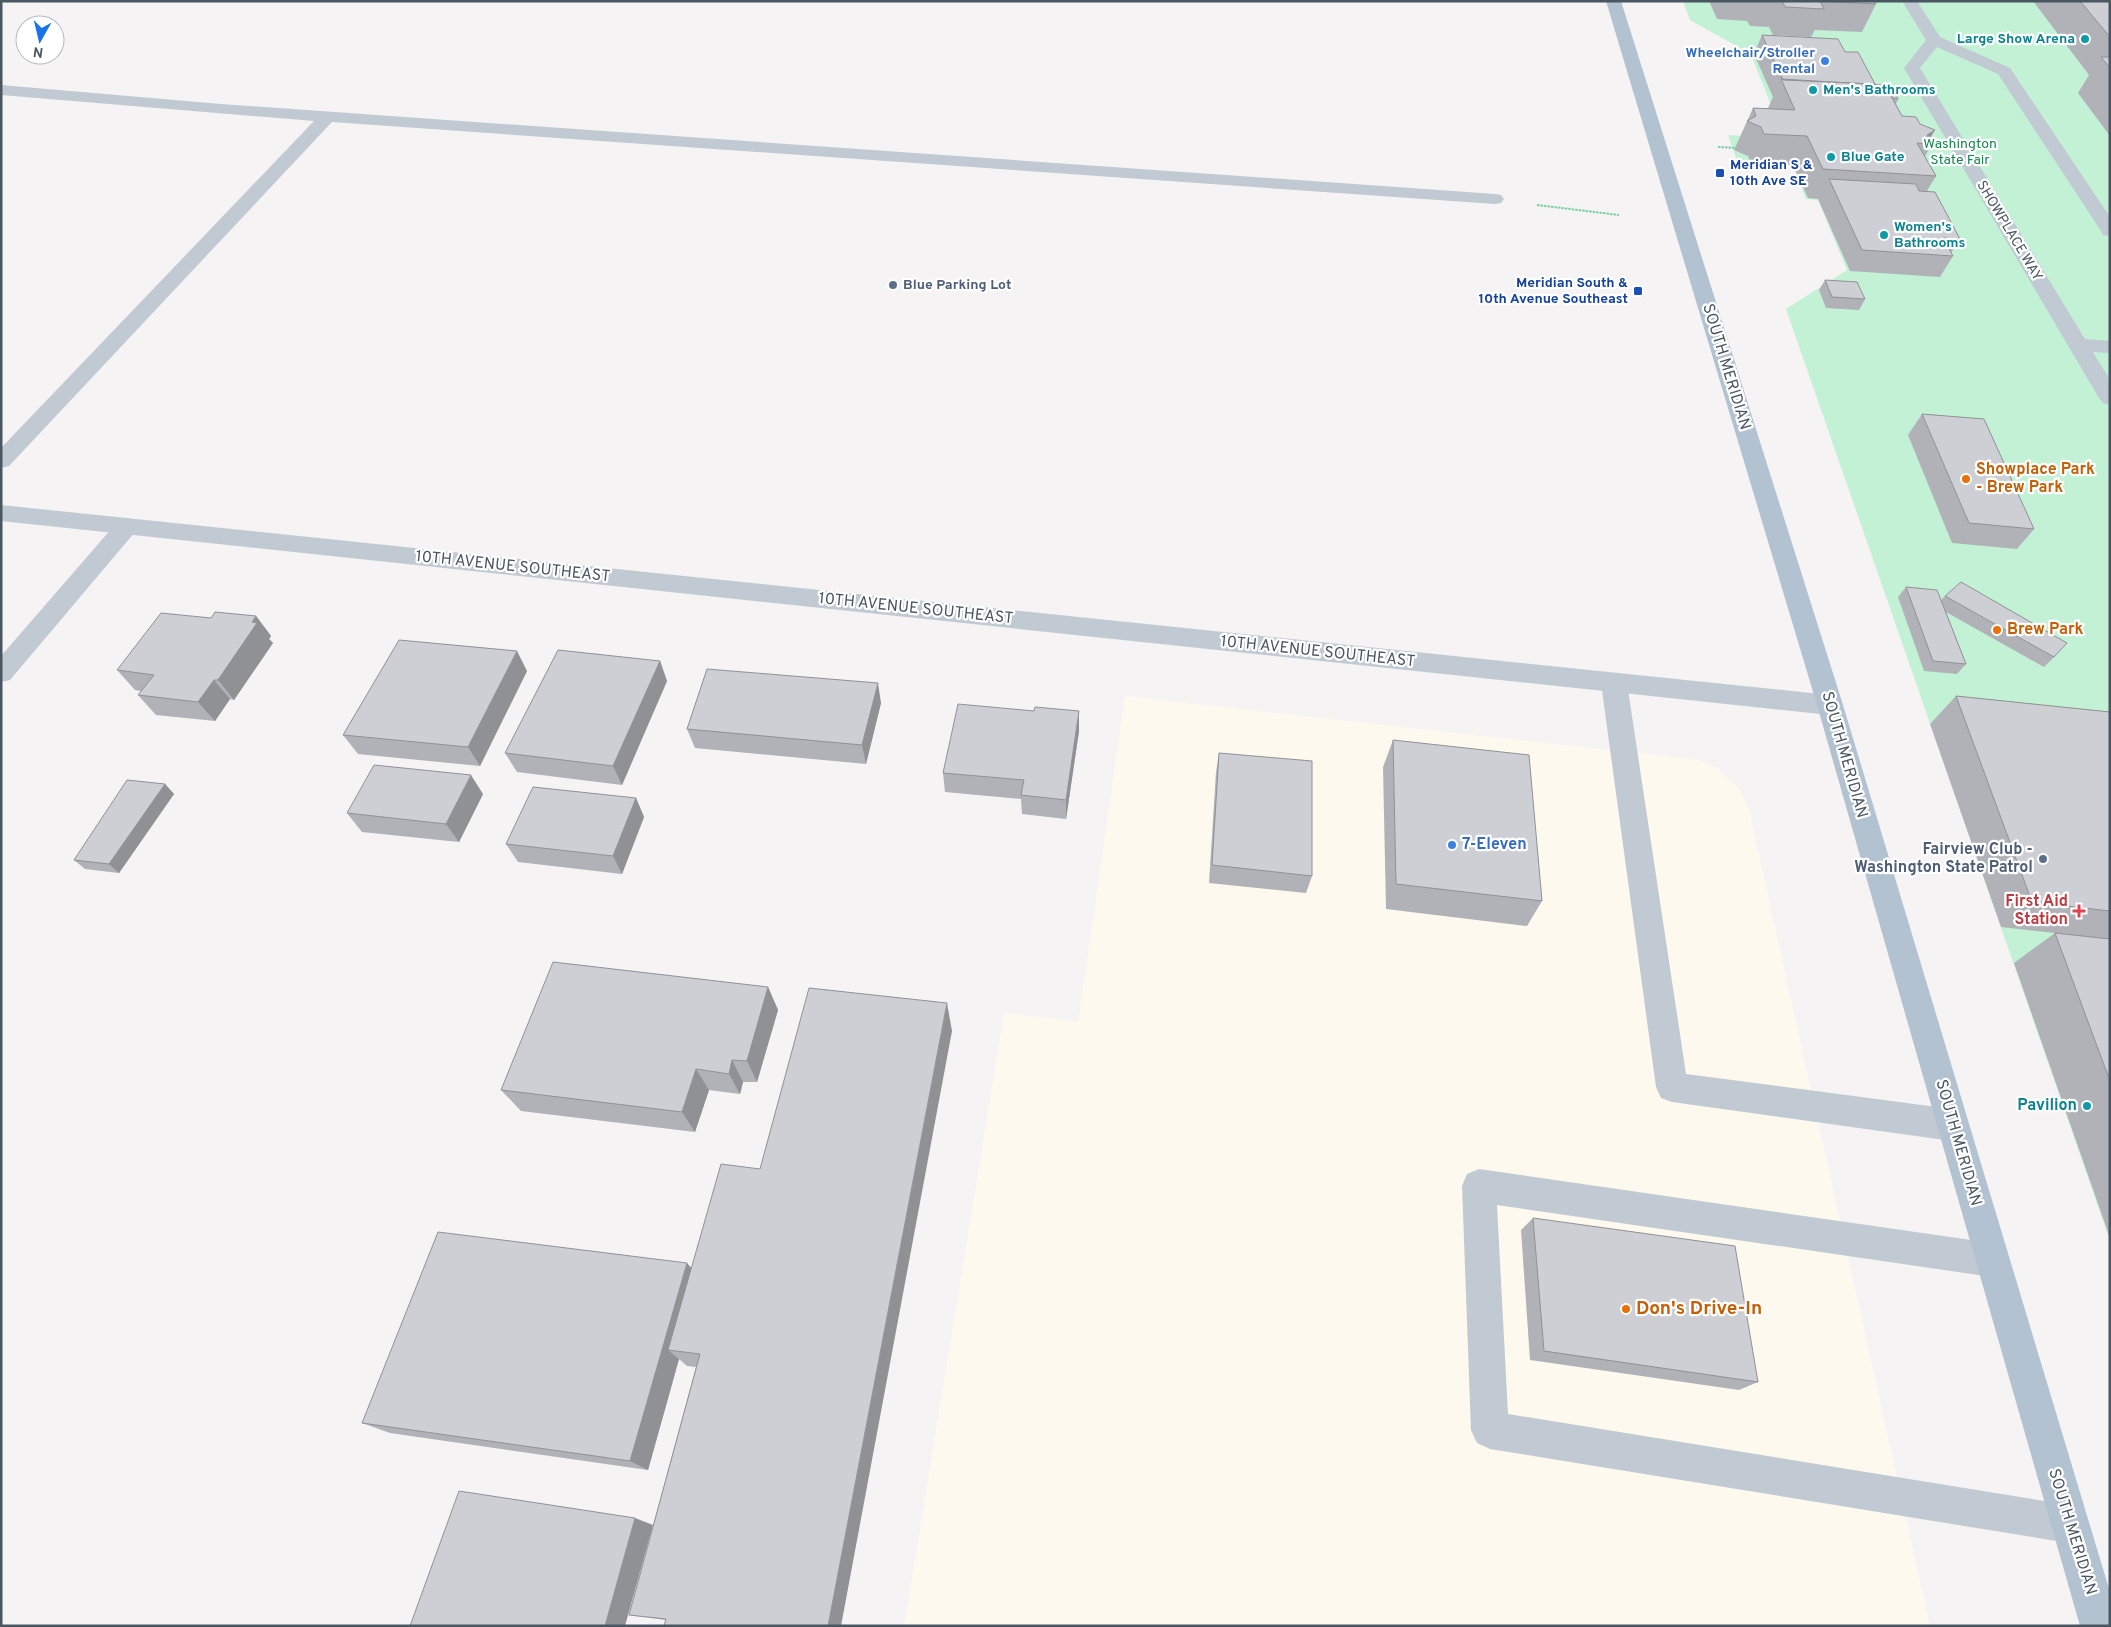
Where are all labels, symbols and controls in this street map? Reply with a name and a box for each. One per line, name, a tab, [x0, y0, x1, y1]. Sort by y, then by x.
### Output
north arrow	[15, 15, 65, 65]
place label: Large Show Arena	[1957, 31, 2075, 48]
marker: Large Show Arena	[2079, 33, 2091, 45]
text: N	[32, 42, 45, 61]
place label: Wheelchair/Stroller Rental	[1686, 45, 1815, 78]
marker: Wheelchair/Stroller Rental	[1819, 55, 1831, 67]
place label: Men's Bathrooms	[1823, 82, 1936, 99]
marker: Men's Bathrooms	[1807, 84, 1819, 96]
park label: Washington State Fair	[1923, 136, 1997, 169]
place label: Blue Gate	[1841, 149, 1905, 166]
marker: Blue Gate	[1825, 151, 1837, 163]
place label: Meridian S & 10th Ave SE	[1730, 157, 1813, 190]
marker: Meridian S & 10th Ave SE	[1714, 167, 1726, 179]
street label: SHOWPLACE WAY	[1972, 178, 2046, 284]
place label: Women's Bathrooms	[1894, 219, 1965, 252]
marker: Women's Bathrooms	[1878, 229, 1890, 241]
place label: Meridian South & 10th Avenue Southeast	[1478, 275, 1628, 308]
place label: Blue Parking Lot	[903, 277, 1011, 294]
marker: Blue Parking Lot	[887, 279, 899, 291]
marker: Meridian South & 10th Avenue Southeast	[1632, 285, 1644, 297]
street label: SOUTH MERIDIAN	[1697, 302, 1755, 432]
place label: Showplace Park - Brew Park	[1976, 460, 2095, 498]
marker: Showplace Park - Brew Park	[1960, 473, 1972, 485]
street label: 10TH AVENUE SOUTHEAST	[415, 547, 611, 587]
street label: 10TH AVENUE SOUTHEAST	[818, 589, 1014, 629]
place label: Brew Park	[2007, 620, 2084, 640]
marker: Brew Park	[1991, 624, 2003, 636]
street label: 10TH AVENUE SOUTHEAST	[1220, 632, 1416, 672]
street label: SOUTH MERIDIAN	[1816, 689, 1872, 821]
place label: 7-Eleven	[1462, 835, 1527, 855]
marker: 7-Eleven	[1446, 839, 1458, 851]
place label: Fairview Club - Washington State Patrol	[1854, 840, 2033, 878]
marker: Fairview Club - Washington State Patrol	[2037, 853, 2049, 865]
place label: First Aid Station	[2005, 892, 2068, 930]
marker: First Aid Station	[2072, 904, 2086, 918]
street label: SOUTH MERIDIAN	[1930, 1077, 1986, 1209]
place label: Pavilion	[2017, 1096, 2077, 1116]
marker: Pavilion	[2081, 1100, 2093, 1112]
place label: Don's Drive-In	[1636, 1297, 1762, 1321]
marker: Don's Drive-In	[1620, 1303, 1632, 1315]
street label: SOUTH MERIDIAN	[2043, 1467, 2101, 1597]

